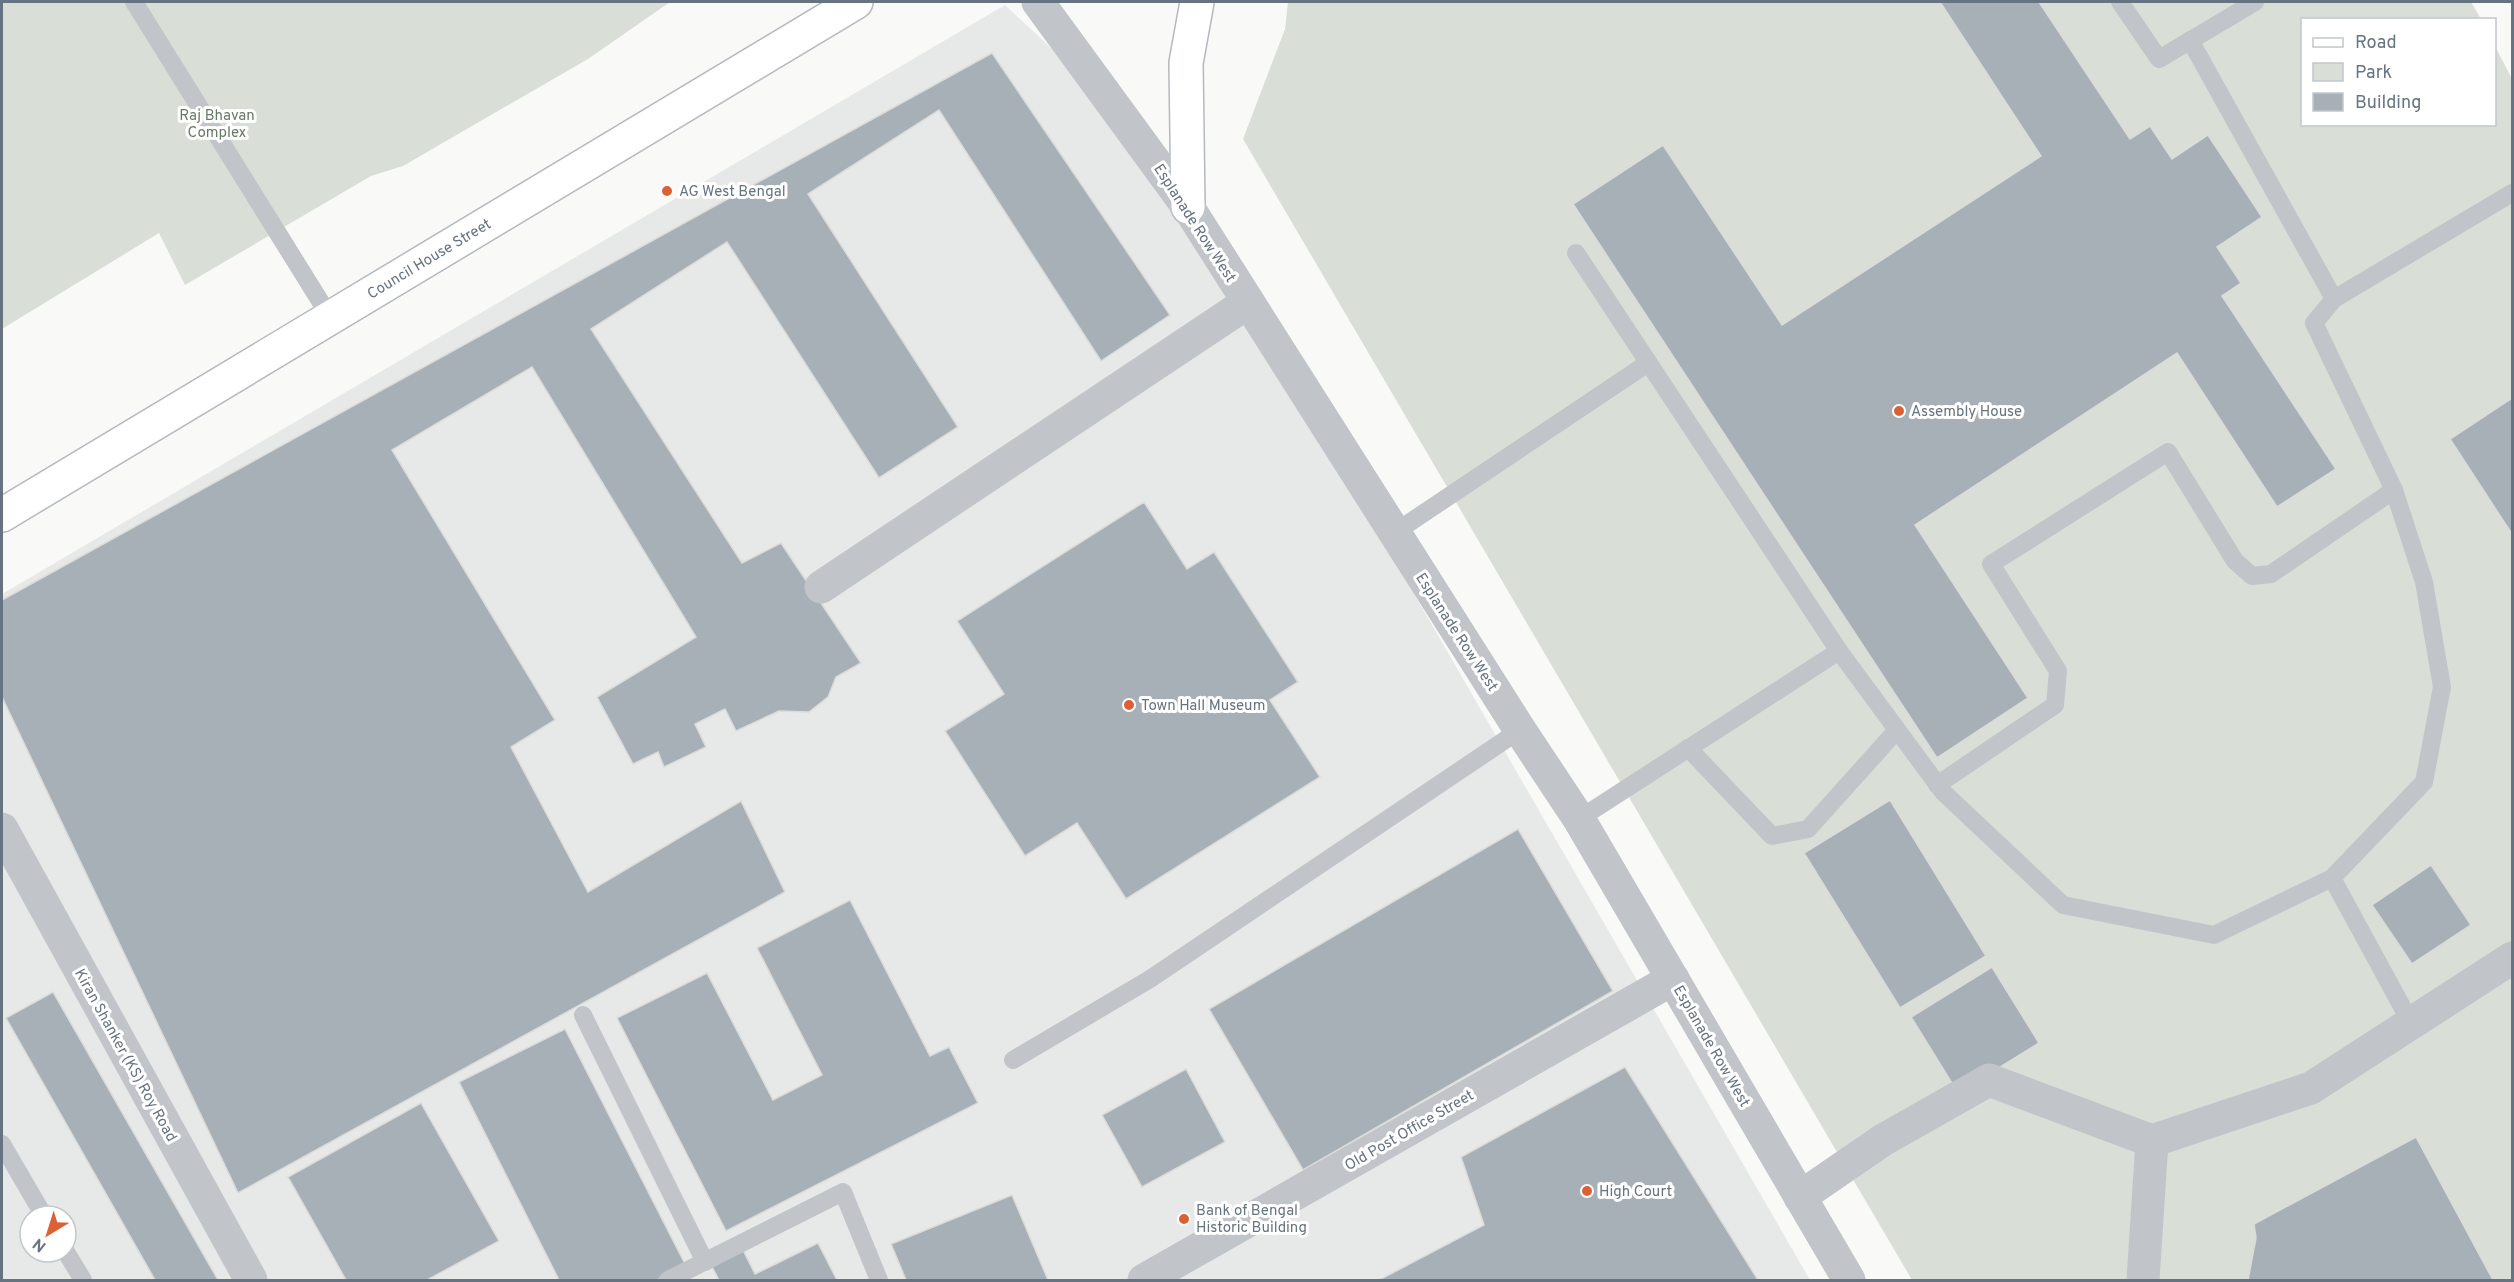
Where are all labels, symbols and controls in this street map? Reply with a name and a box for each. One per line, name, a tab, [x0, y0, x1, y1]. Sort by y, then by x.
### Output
legend	[2301, 18, 2496, 126]
text: Road	[2355, 32, 2397, 55]
text: Park	[2355, 62, 2392, 85]
text: Building	[2355, 92, 2421, 115]
park label: Raj Bhavan Complex	[179, 107, 255, 143]
street label: Esplanade Row West	[1148, 161, 1239, 287]
place label: AG West Bengal	[679, 183, 786, 202]
marker: AG West Bengal	[660, 184, 674, 198]
street label: Council House Street	[364, 215, 495, 304]
place label: Assembly House	[1911, 403, 2022, 422]
marker: Assembly House	[1892, 404, 1906, 418]
street label: Esplanade Row West	[1410, 570, 1501, 696]
place label: Town Hall Museum	[1141, 697, 1265, 716]
marker: Town Hall Museum	[1122, 698, 1136, 712]
street label: Kiran Shanker (KS) Roy Road	[69, 966, 180, 1146]
street label: Esplanade Row West	[1668, 982, 1753, 1111]
street label: Old Post Office Street	[1342, 1087, 1478, 1176]
place label: High Court	[1599, 1183, 1672, 1202]
marker: High Court	[1580, 1184, 1594, 1198]
place label: Bank of Bengal Historic Building	[1196, 1202, 1307, 1238]
north arrow	[18, 1204, 78, 1264]
marker: Bank of Bengal Historic Building	[1177, 1212, 1191, 1226]
text: N	[29, 1233, 51, 1256]

